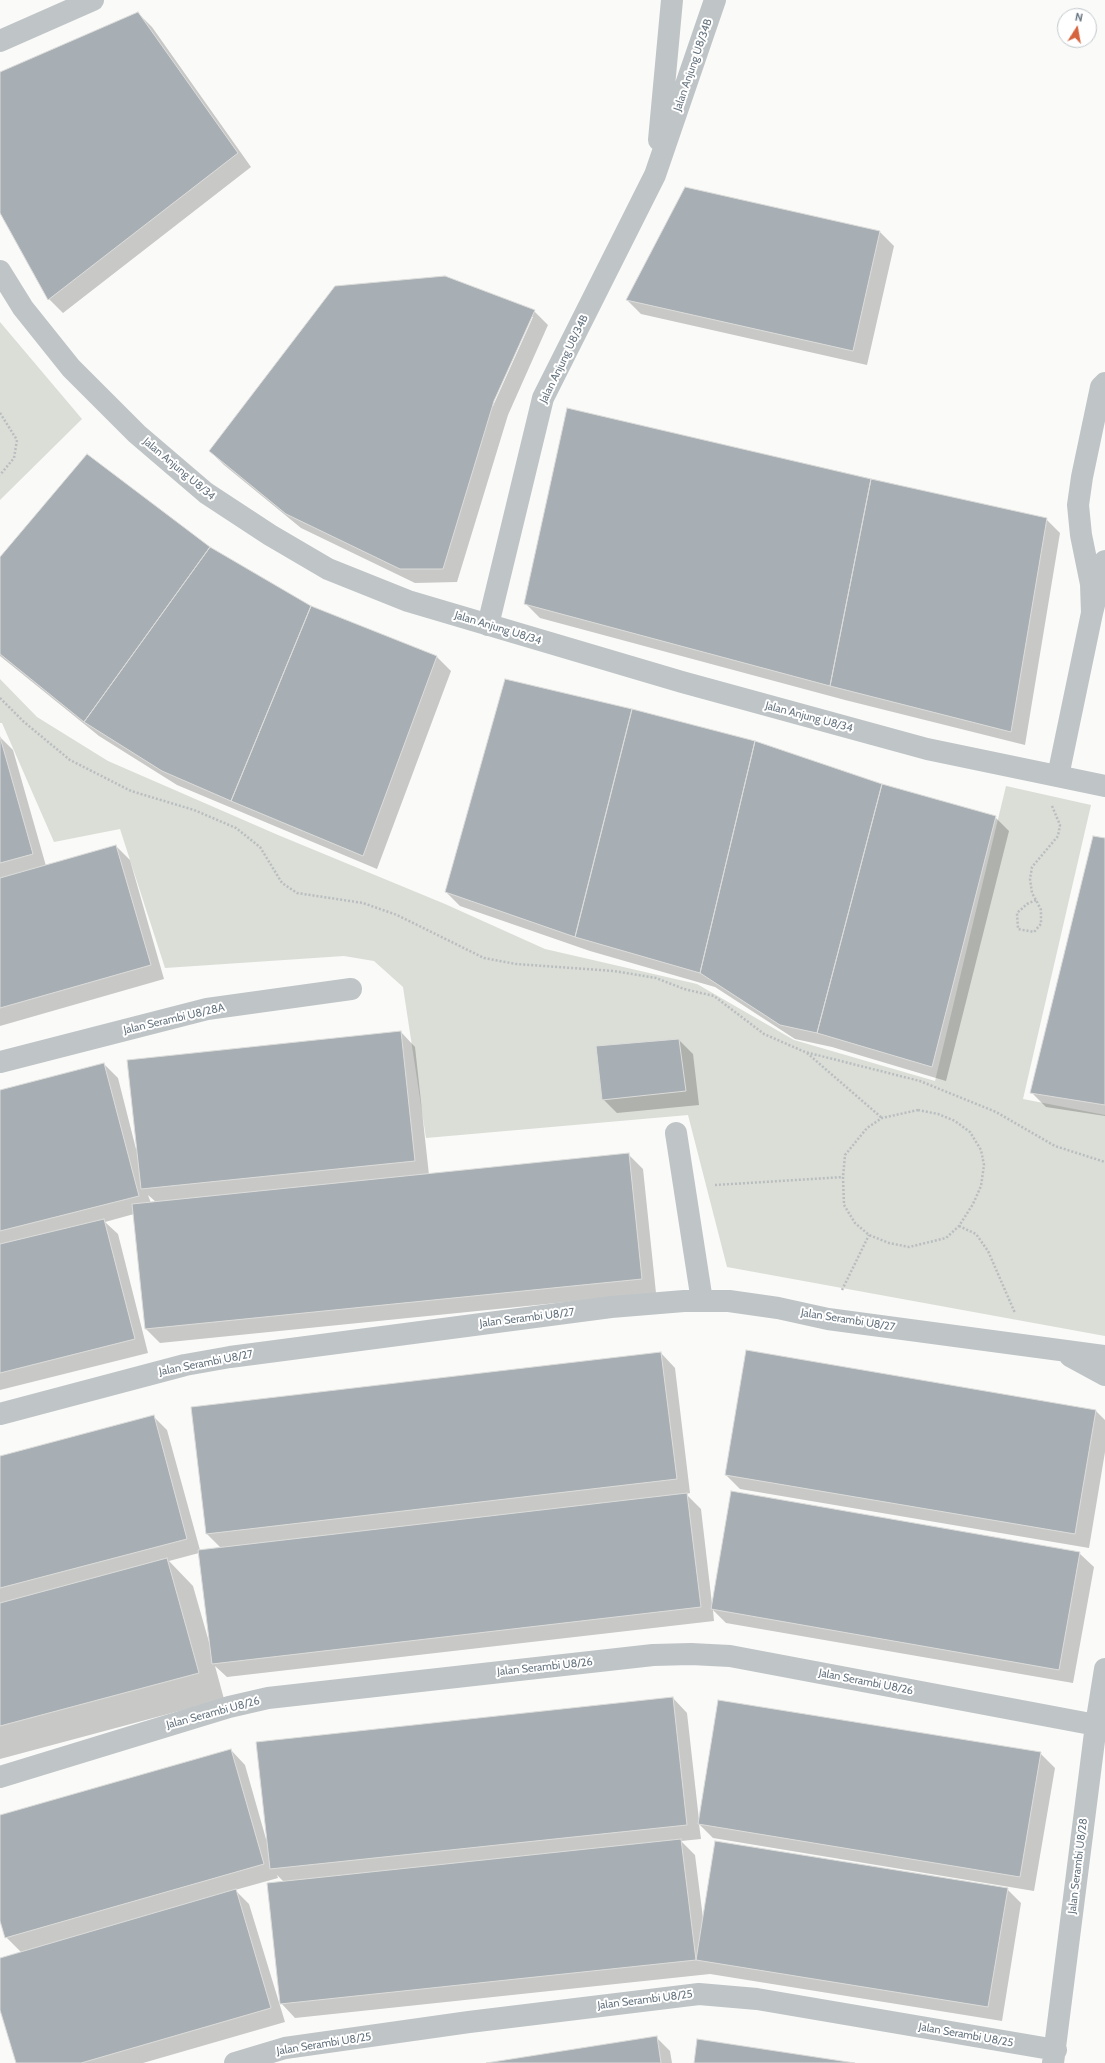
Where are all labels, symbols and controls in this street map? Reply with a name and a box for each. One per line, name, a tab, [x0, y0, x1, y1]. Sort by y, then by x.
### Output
north arrow	[1057, 8, 1097, 48]
text: N	[1074, 10, 1084, 25]
street label: Jalan Anjung U8/34B	[671, 17, 715, 113]
street label: Jalan Anjung U8/34B	[537, 313, 591, 405]
street label: Jalan Anjung U8/34	[140, 435, 218, 503]
street label: Jalan Anjung U8/34	[453, 609, 543, 647]
street label: Jalan Anjung U8/34	[764, 699, 854, 735]
street label: Jalan Serambi U8/28A	[122, 1001, 226, 1037]
street label: Jalan Serambi U8/27	[479, 1306, 575, 1330]
street label: Jalan Serambi U8/27	[800, 1306, 896, 1334]
street label: Jalan Serambi U8/27	[158, 1347, 254, 1379]
street label: Jalan Serambi U8/26	[497, 1655, 593, 1679]
street label: Jalan Serambi U8/26	[818, 1666, 914, 1698]
street label: Jalan Serambi U8/26	[165, 1694, 261, 1732]
street label: Jalan Serambi U8/28	[1066, 1817, 1090, 1915]
street label: Jalan Serambi U8/25	[597, 1988, 693, 2012]
street label: Jalan Serambi U8/25	[918, 2020, 1014, 2050]
street label: Jalan Serambi U8/25	[276, 2030, 372, 2058]

